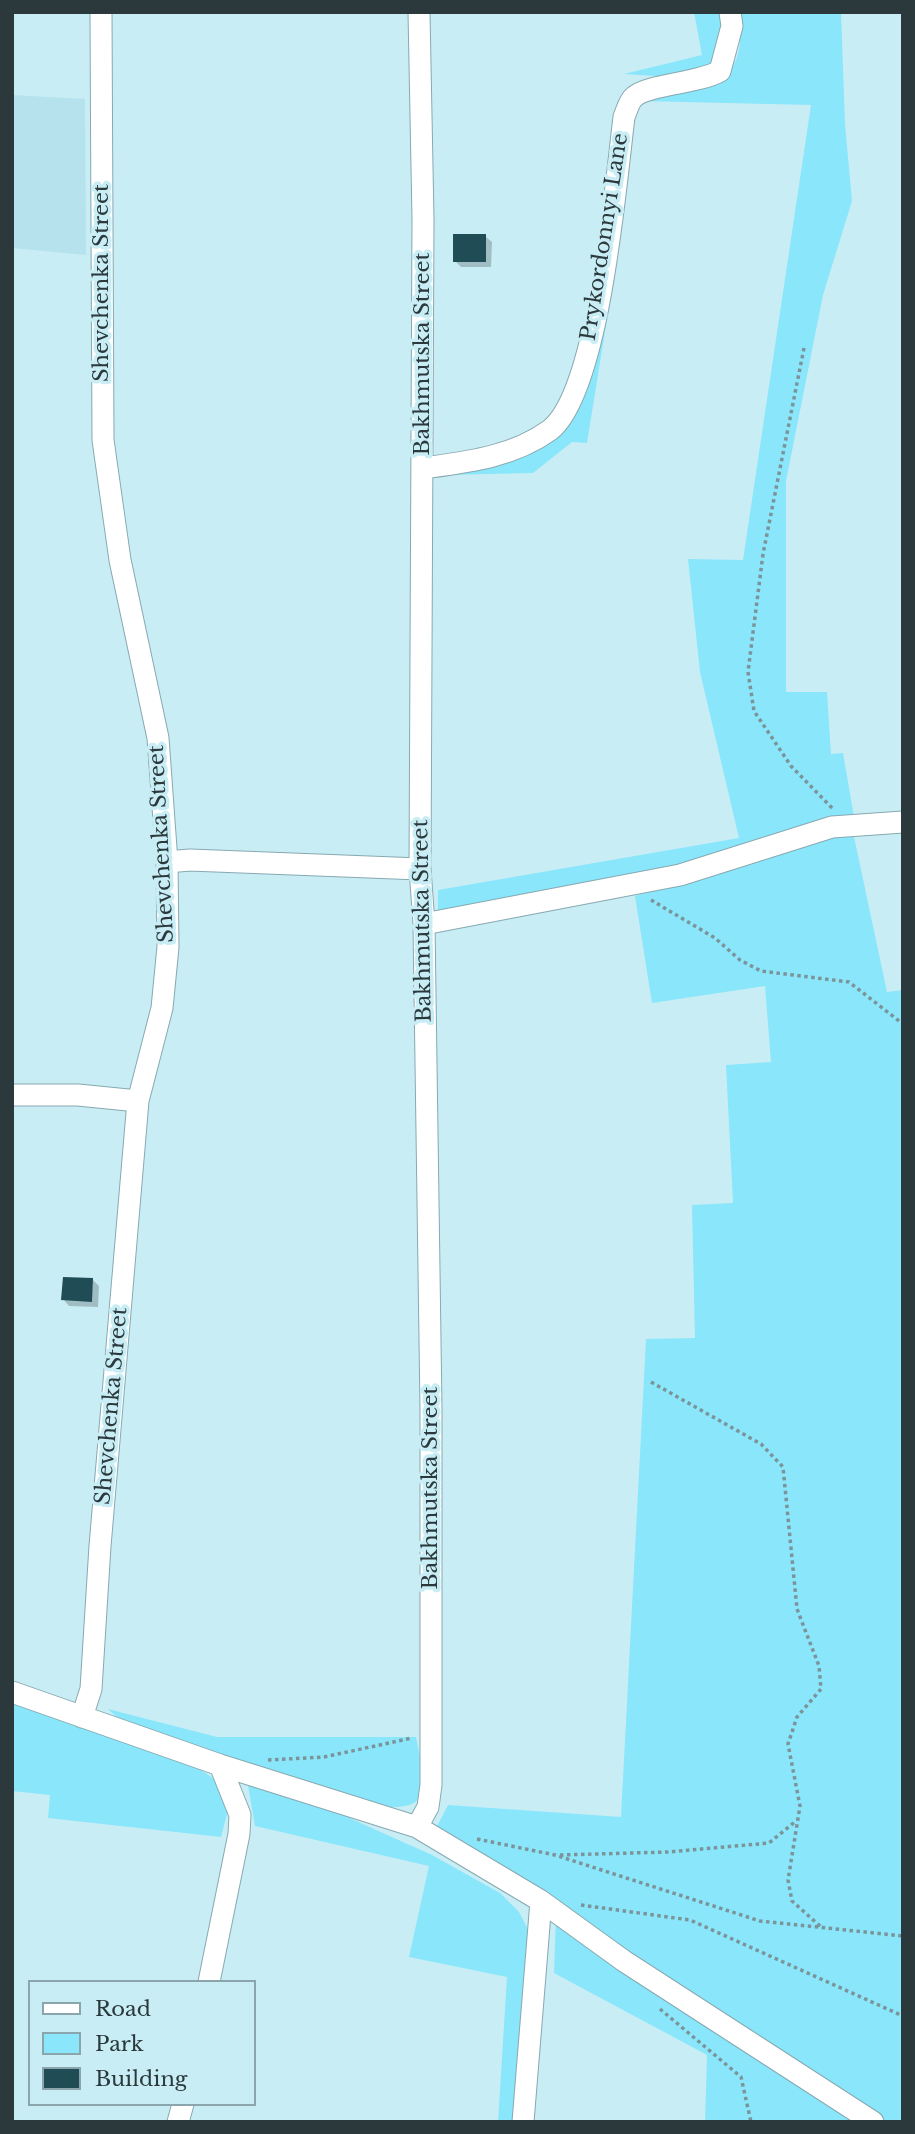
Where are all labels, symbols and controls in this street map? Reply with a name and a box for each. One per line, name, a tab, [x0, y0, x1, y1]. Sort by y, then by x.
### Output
street label: Prykordonnyi Lane	[576, 131, 634, 343]
street label: Shevchenka Street	[89, 184, 115, 382]
street label: Bakhmutska Street	[410, 253, 436, 455]
street label: Shevchenka Street	[144, 744, 180, 944]
street label: Bakhmutska Street	[409, 819, 437, 1023]
street label: Shevchenka Street	[91, 1306, 133, 1506]
street label: Bakhmutska Street	[418, 1387, 444, 1589]
legend	[28, 1980, 256, 2106]
text: Road	[95, 1996, 151, 2022]
text: Park	[95, 2031, 144, 2057]
text: Building	[95, 2066, 187, 2092]

